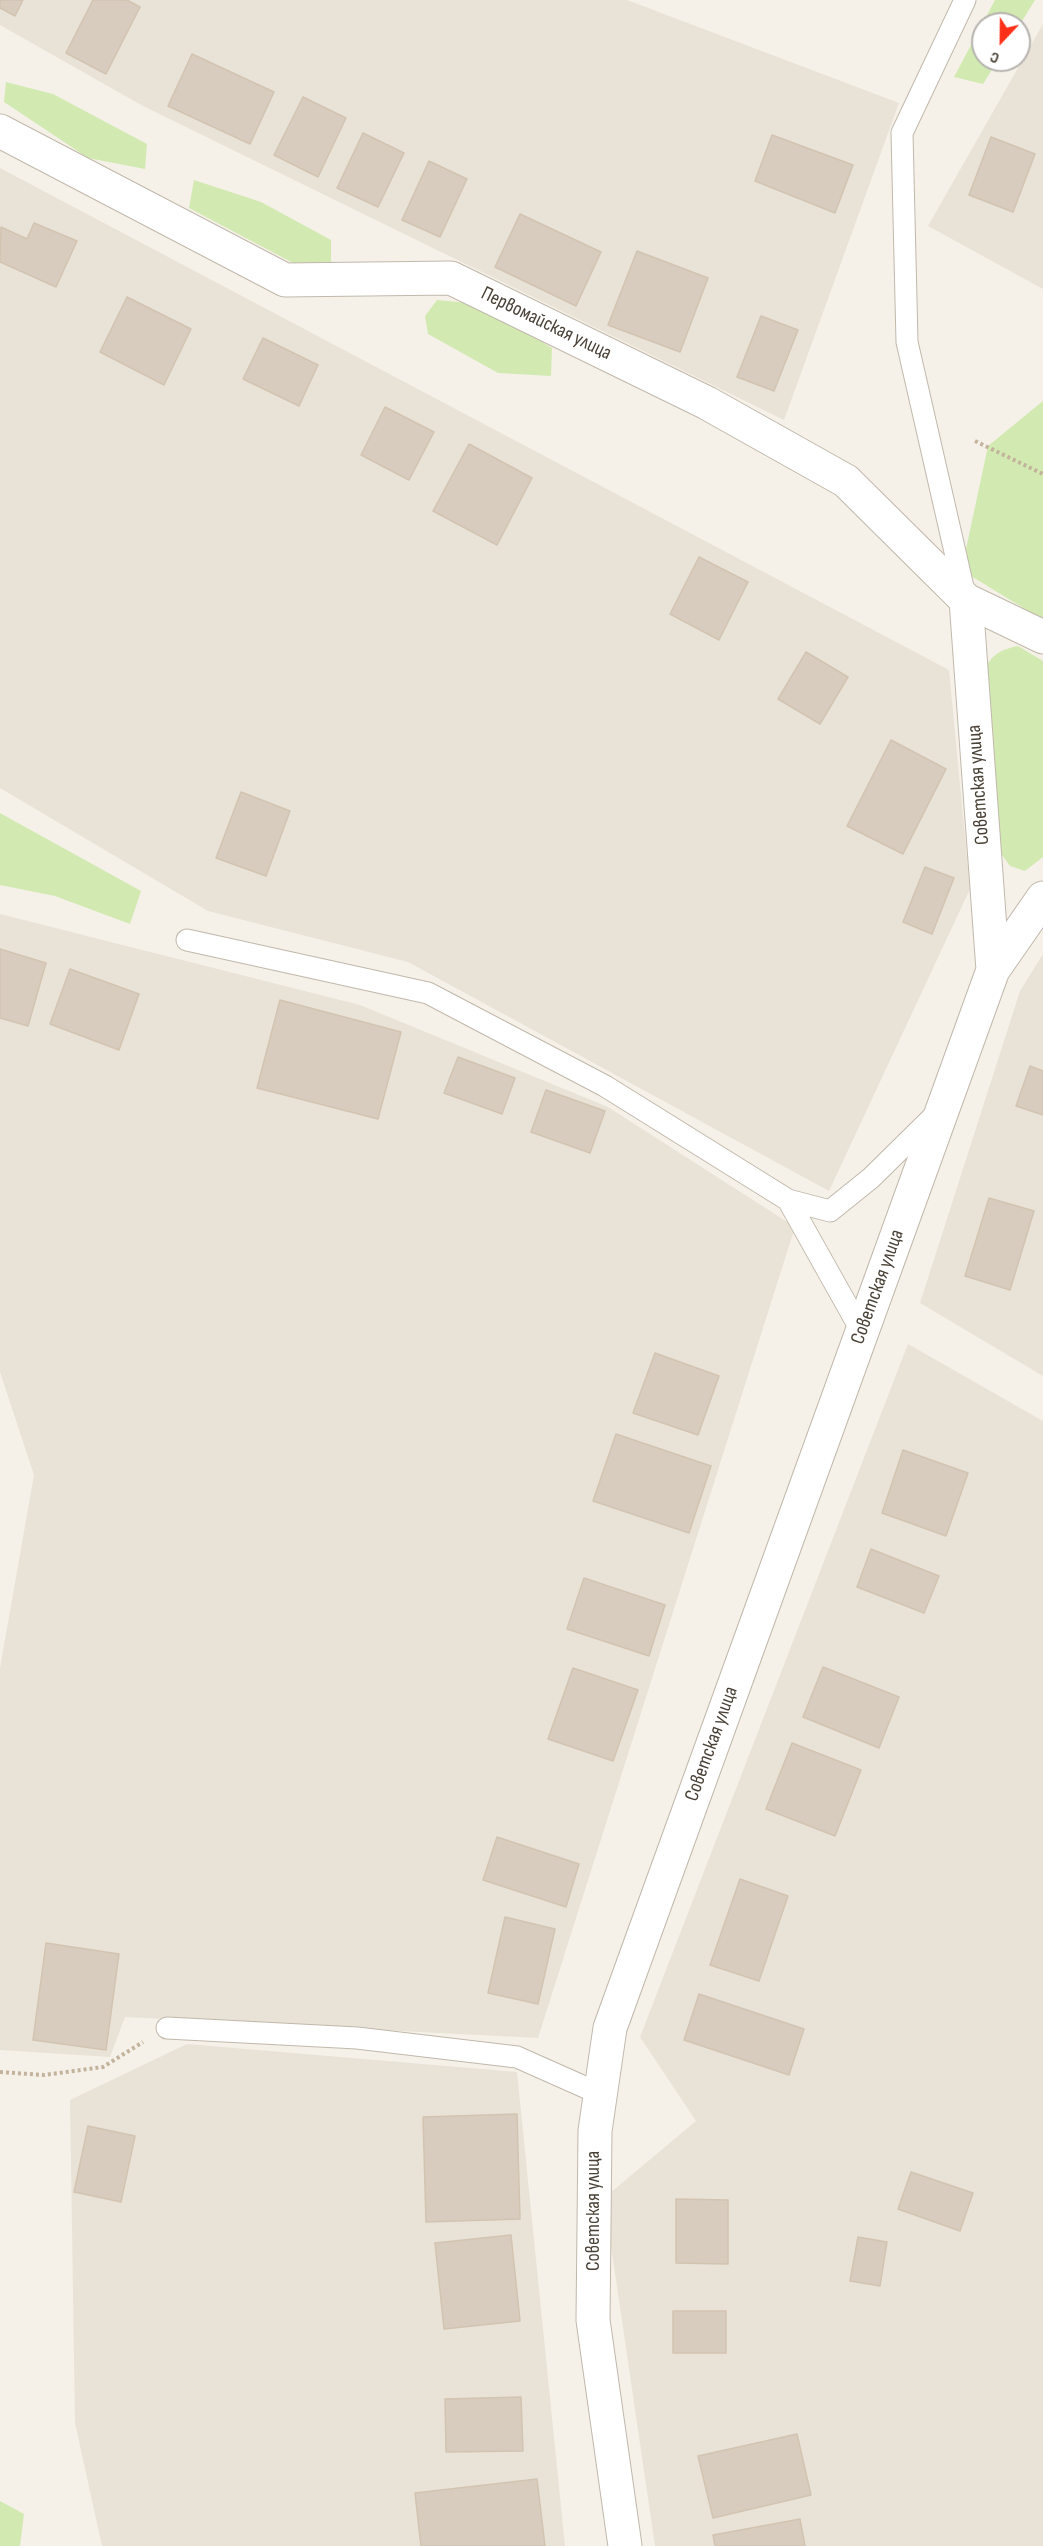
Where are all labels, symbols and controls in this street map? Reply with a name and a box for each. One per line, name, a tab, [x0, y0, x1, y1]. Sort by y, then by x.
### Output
north arrow	[971, 12, 1031, 72]
text: С	[987, 47, 1002, 68]
street label: Первомайская улица	[477, 282, 615, 366]
street label: Советская улица	[963, 724, 995, 846]
street label: Советская улица	[846, 1226, 910, 1348]
street label: Советская улица	[680, 1683, 744, 1805]
street label: Советская улица	[582, 2151, 606, 2271]

